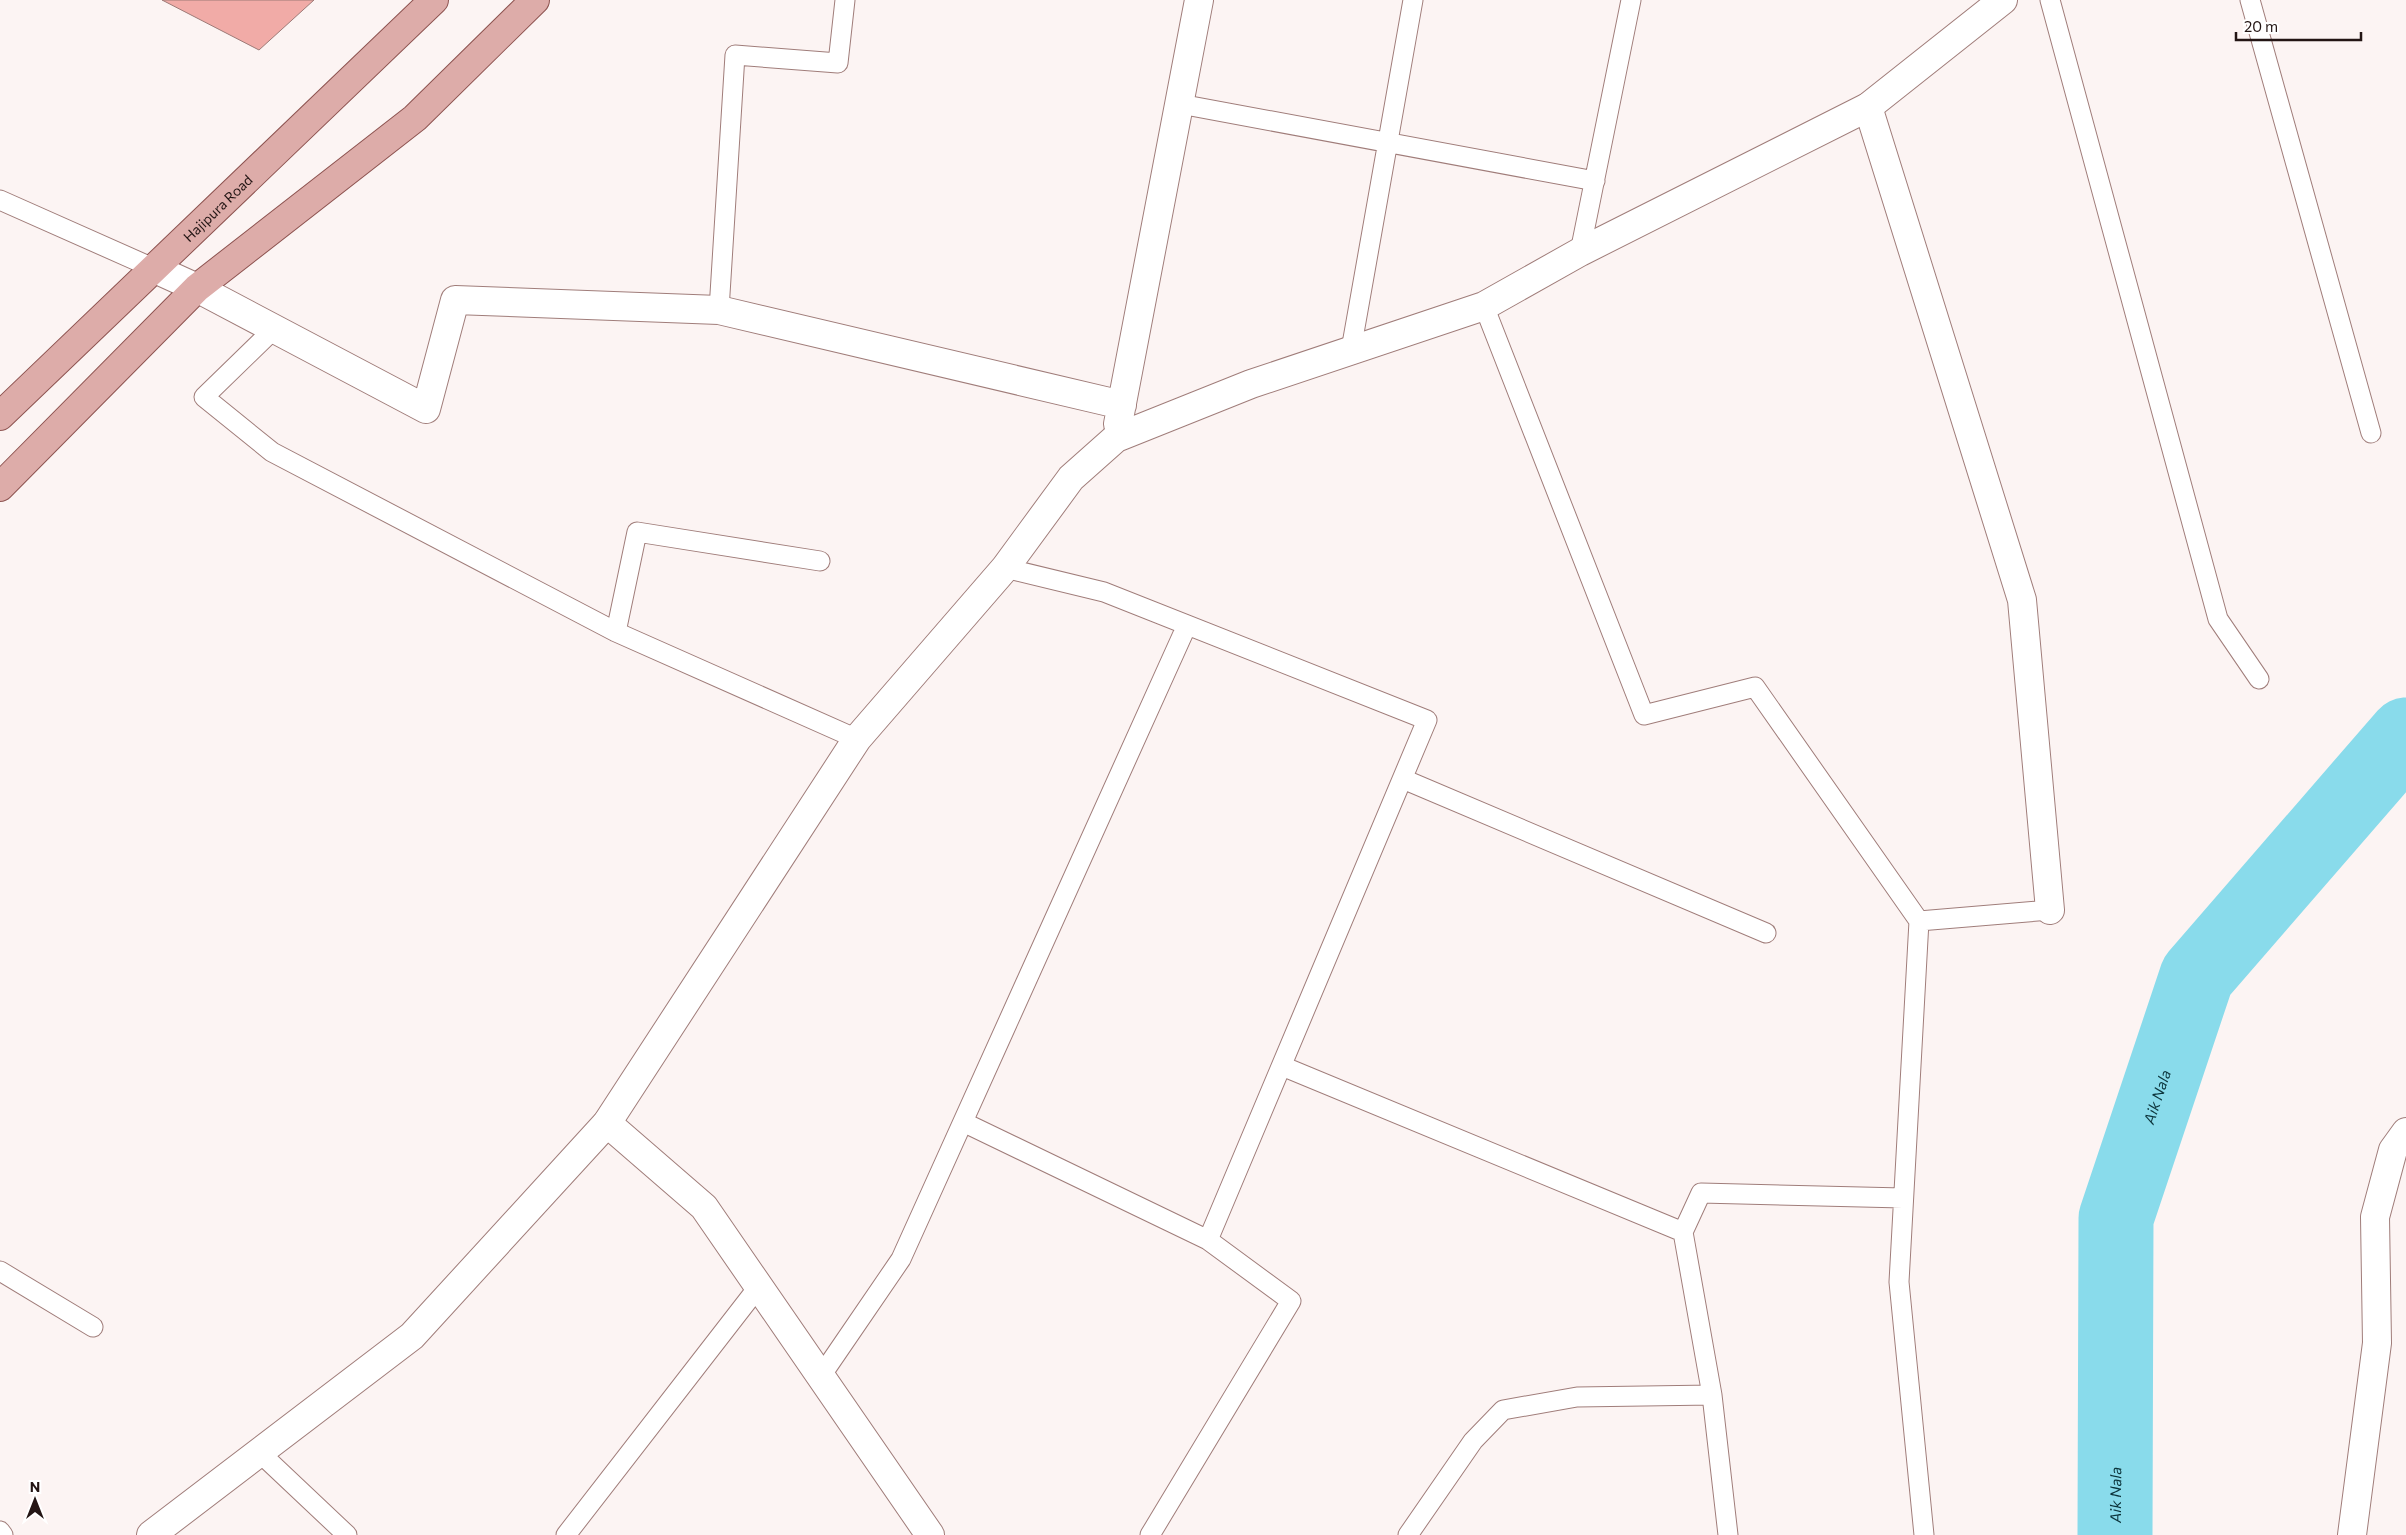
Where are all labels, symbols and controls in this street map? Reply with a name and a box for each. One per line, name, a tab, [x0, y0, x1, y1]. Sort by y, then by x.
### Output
scale bar	[2236, 10, 2361, 42]
text: 20 m	[2244, 17, 2278, 35]
street label: Hajipura Road	[179, 171, 255, 245]
water label: Aik Nala	[2139, 1067, 2174, 1127]
water label: Aik Nala	[2106, 1467, 2124, 1524]
north arrow	[10, 1475, 60, 1525]
text: N	[30, 1478, 40, 1495]

